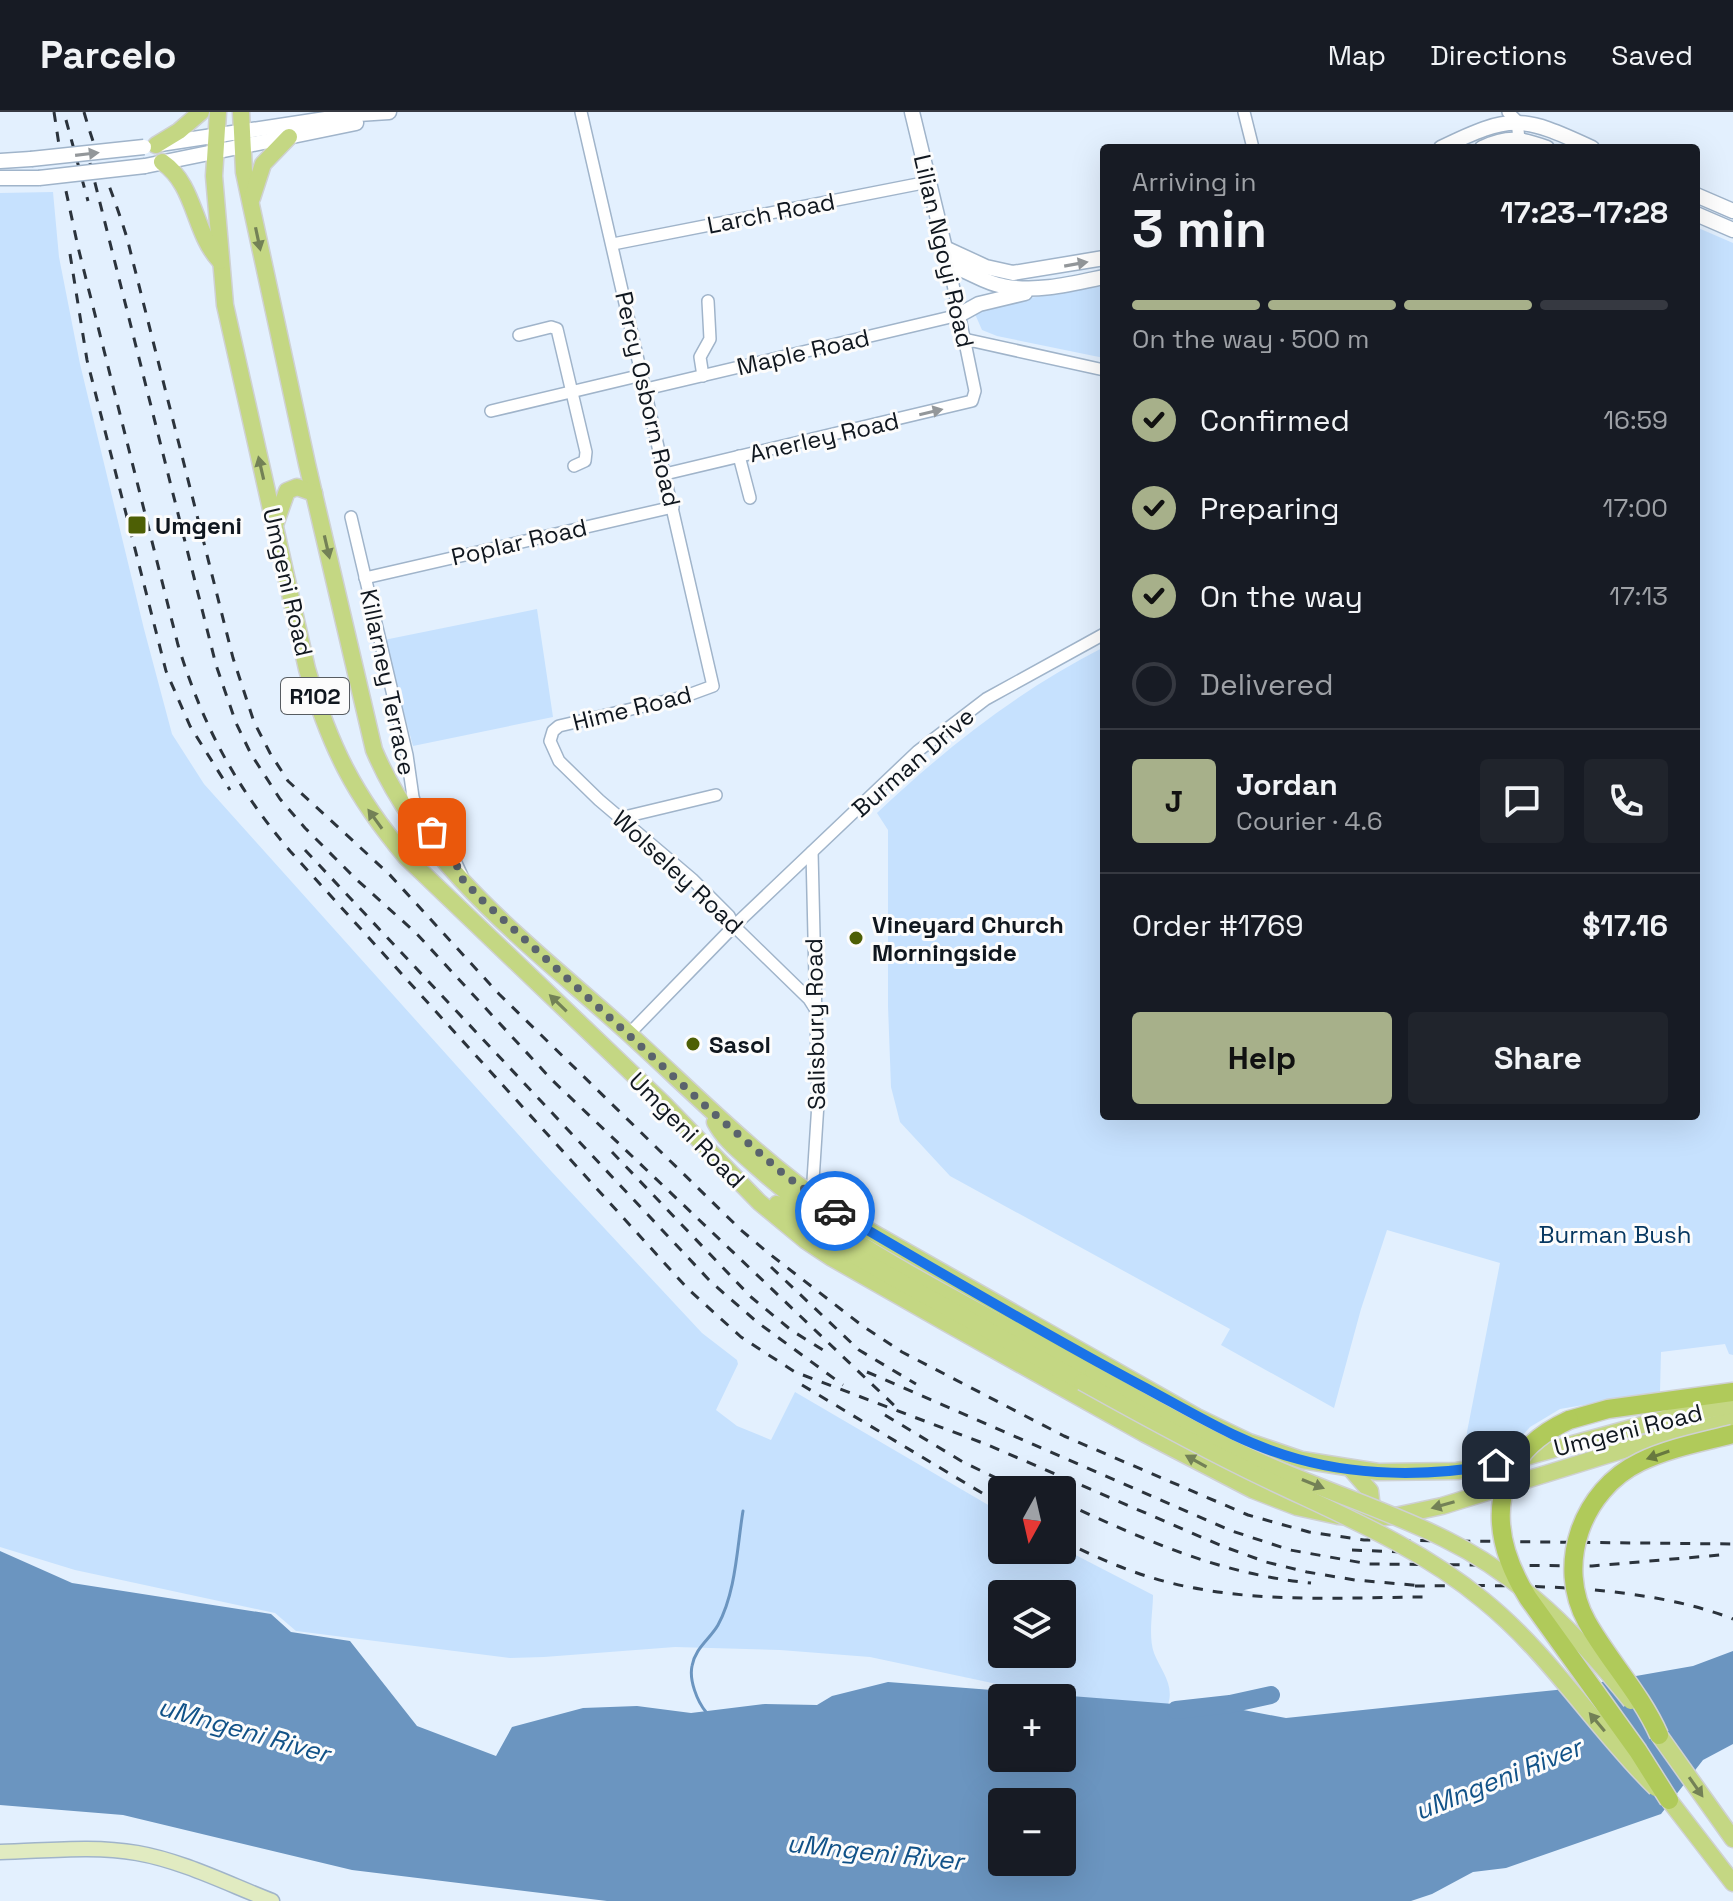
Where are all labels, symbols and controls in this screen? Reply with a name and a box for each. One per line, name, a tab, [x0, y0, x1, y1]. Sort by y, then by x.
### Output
text: Parcelo	[40, 31, 176, 79]
text: Map	[1328, 37, 1386, 73]
text: Directions	[1430, 37, 1567, 73]
text: Saved	[1611, 37, 1693, 73]
one-way arrow	[75, 148, 100, 161]
street label: Lilian Ngoyi Road	[907, 151, 981, 351]
text: Arriving in	[1132, 165, 1256, 199]
street label: Larch Road	[704, 185, 838, 241]
text: 17:23–17:28	[1500, 193, 1668, 232]
text: 3 min	[1132, 196, 1267, 262]
one-way arrow	[252, 227, 265, 252]
one-way arrow	[1063, 257, 1088, 269]
street label: Percy Osborn Road	[608, 288, 688, 510]
street label: Maple Road	[734, 322, 872, 382]
text: On the way · 500 m	[1132, 322, 1369, 356]
icon: check	[1132, 398, 1176, 442]
text: Confirmed	[1200, 401, 1350, 440]
text: 16:59	[1603, 403, 1668, 437]
street label: Anerley Road	[746, 405, 902, 469]
one-way arrow	[919, 405, 944, 418]
one-way arrow	[254, 456, 267, 481]
icon: check	[1132, 486, 1176, 530]
text: Preparing	[1200, 489, 1339, 528]
text: 17:00	[1603, 491, 1668, 525]
street label: Umgeni Road	[256, 504, 320, 660]
place label: Umgeni	[155, 510, 242, 541]
street label: Poplar Road	[448, 511, 590, 573]
marker: Umgeni	[126, 514, 148, 536]
one-way arrow	[321, 535, 334, 560]
icon: check	[1132, 574, 1176, 618]
text: On the way	[1200, 577, 1363, 616]
text: 17:13	[1609, 579, 1668, 613]
street label: Killarney Terrace	[353, 586, 423, 778]
text: Delivered	[1200, 665, 1334, 704]
road number: R102	[281, 678, 349, 714]
street label: Hime Road	[569, 678, 695, 738]
street label: Burman Drive	[845, 700, 981, 824]
button: chat	[1480, 759, 1564, 843]
button: phone	[1584, 759, 1668, 843]
text: Jordan	[1236, 765, 1338, 804]
text: J	[1165, 782, 1183, 821]
pin	[398, 798, 466, 866]
street label: Wolseley Road	[606, 803, 750, 941]
text: Courier · 4.6	[1236, 804, 1383, 838]
one-way arrow	[368, 809, 384, 829]
icon: bag	[410, 810, 454, 854]
text: Order #1769	[1132, 906, 1304, 945]
text: $17.16	[1582, 906, 1668, 945]
place label: Vineyard Church Morningside	[872, 909, 1064, 968]
marker: Vineyard Church Morningside	[847, 929, 865, 947]
street label: Salisbury Road	[798, 938, 832, 1110]
one-way arrow	[549, 994, 568, 1013]
button: Help	[1132, 1012, 1392, 1104]
button: Share	[1408, 1012, 1668, 1104]
place label: Sasol	[709, 1029, 771, 1060]
marker: Sasol	[684, 1035, 702, 1053]
street label: Umgeni Road	[622, 1065, 752, 1195]
courier	[795, 1171, 875, 1251]
icon: car	[813, 1189, 857, 1233]
park label: Burman Bush	[1539, 1219, 1691, 1250]
street label: Umgeni Road	[1551, 1397, 1705, 1463]
pin	[1462, 1431, 1530, 1499]
icon: home	[1474, 1443, 1518, 1487]
one-way arrow	[1646, 1449, 1670, 1462]
one-way arrow	[1184, 1454, 1207, 1468]
north arrow	[988, 1476, 1076, 1564]
map controls	[988, 1476, 1076, 1876]
one-way arrow	[1301, 1478, 1325, 1491]
one-way arrow	[1431, 1499, 1455, 1512]
button: layers	[988, 1580, 1076, 1668]
button: +	[988, 1684, 1076, 1772]
water label: uMngeni River	[154, 1689, 337, 1772]
one-way arrow	[1589, 1712, 1606, 1732]
water label: uMngeni River	[1410, 1729, 1589, 1828]
one-way arrow	[1688, 1776, 1704, 1798]
button: −	[988, 1788, 1076, 1876]
water label: uMngeni River	[785, 1826, 968, 1878]

